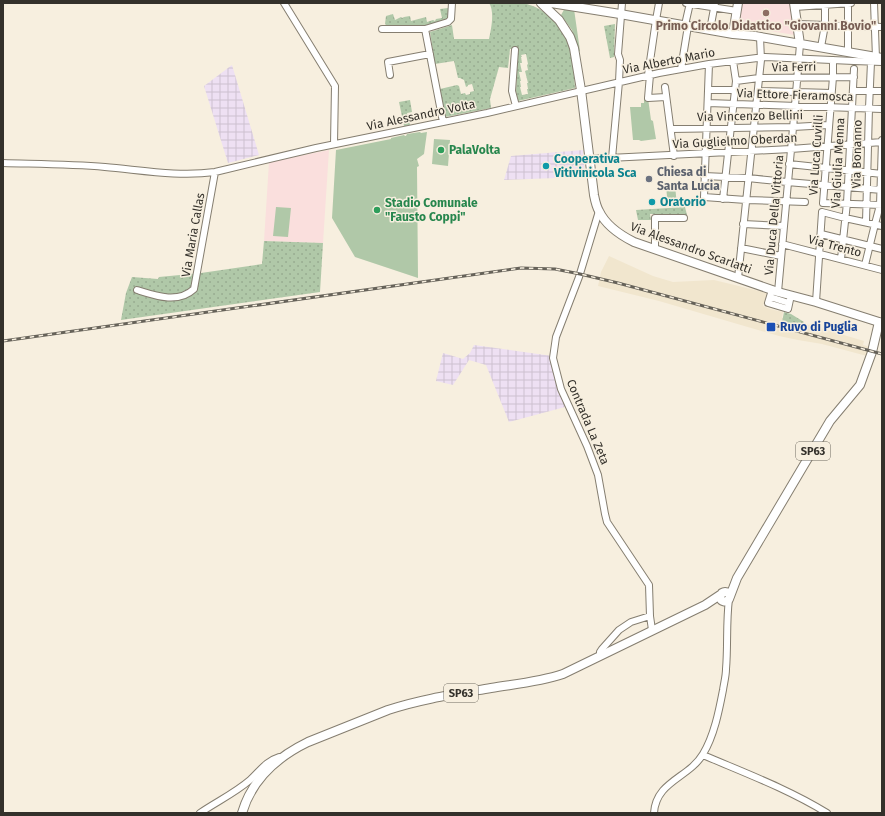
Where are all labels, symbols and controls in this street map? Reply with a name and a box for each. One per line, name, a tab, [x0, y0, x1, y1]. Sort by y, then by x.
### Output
marker: Primo Circolo Didattico "Giovanni Bovio"	[761, 8, 771, 18]
place label: Primo Circolo Didattico "Giovanni Bovio"	[656, 19, 876, 33]
street label: Via Alberto Mario	[622, 45, 716, 77]
street label: Via Ferri	[772, 60, 816, 74]
street label: Via Ettore Fieramosca	[736, 86, 854, 104]
street label: Via Alessandro Volta	[366, 97, 476, 133]
street label: Via Vincenzo Bellini	[697, 108, 803, 124]
street label: Via Luca Cuvilli	[806, 114, 826, 196]
street label: Via Giulia Menna	[829, 117, 847, 209]
street label: Via Bonanno	[849, 120, 865, 188]
street label: Via Guglielmo Oberdan	[672, 131, 798, 151]
place label: PalaVolta	[449, 143, 501, 157]
marker: PalaVolta	[436, 145, 446, 155]
place label: Cooperativa Vitivinicola Sca	[553, 152, 637, 180]
street label: Via Duca Della Vittoria	[762, 154, 786, 276]
marker: Cooperativa Vitivinicola Sca	[541, 161, 551, 171]
place label: Chiesa di Santa Lucia	[657, 165, 720, 193]
marker: Chiesa di Santa Lucia	[644, 174, 654, 184]
street label: Via Maria Callas	[179, 191, 207, 278]
place label: Oratorio	[660, 195, 706, 209]
place label: Stadio Comunale "Fausto Coppi"	[385, 196, 478, 224]
marker: Oratorio	[647, 197, 657, 207]
marker: Stadio Comunale "Fausto Coppi"	[372, 205, 382, 215]
street label: Via Alessandro Scarlatti	[628, 220, 754, 276]
street label: Via Trento	[807, 232, 863, 260]
place label: Ruvo di Puglia	[780, 320, 858, 334]
marker: Ruvo di Puglia	[765, 321, 777, 333]
street label: Contrada La Zeta	[564, 377, 612, 467]
road number: SP63	[796, 442, 830, 460]
road number: SP63	[444, 684, 478, 702]

